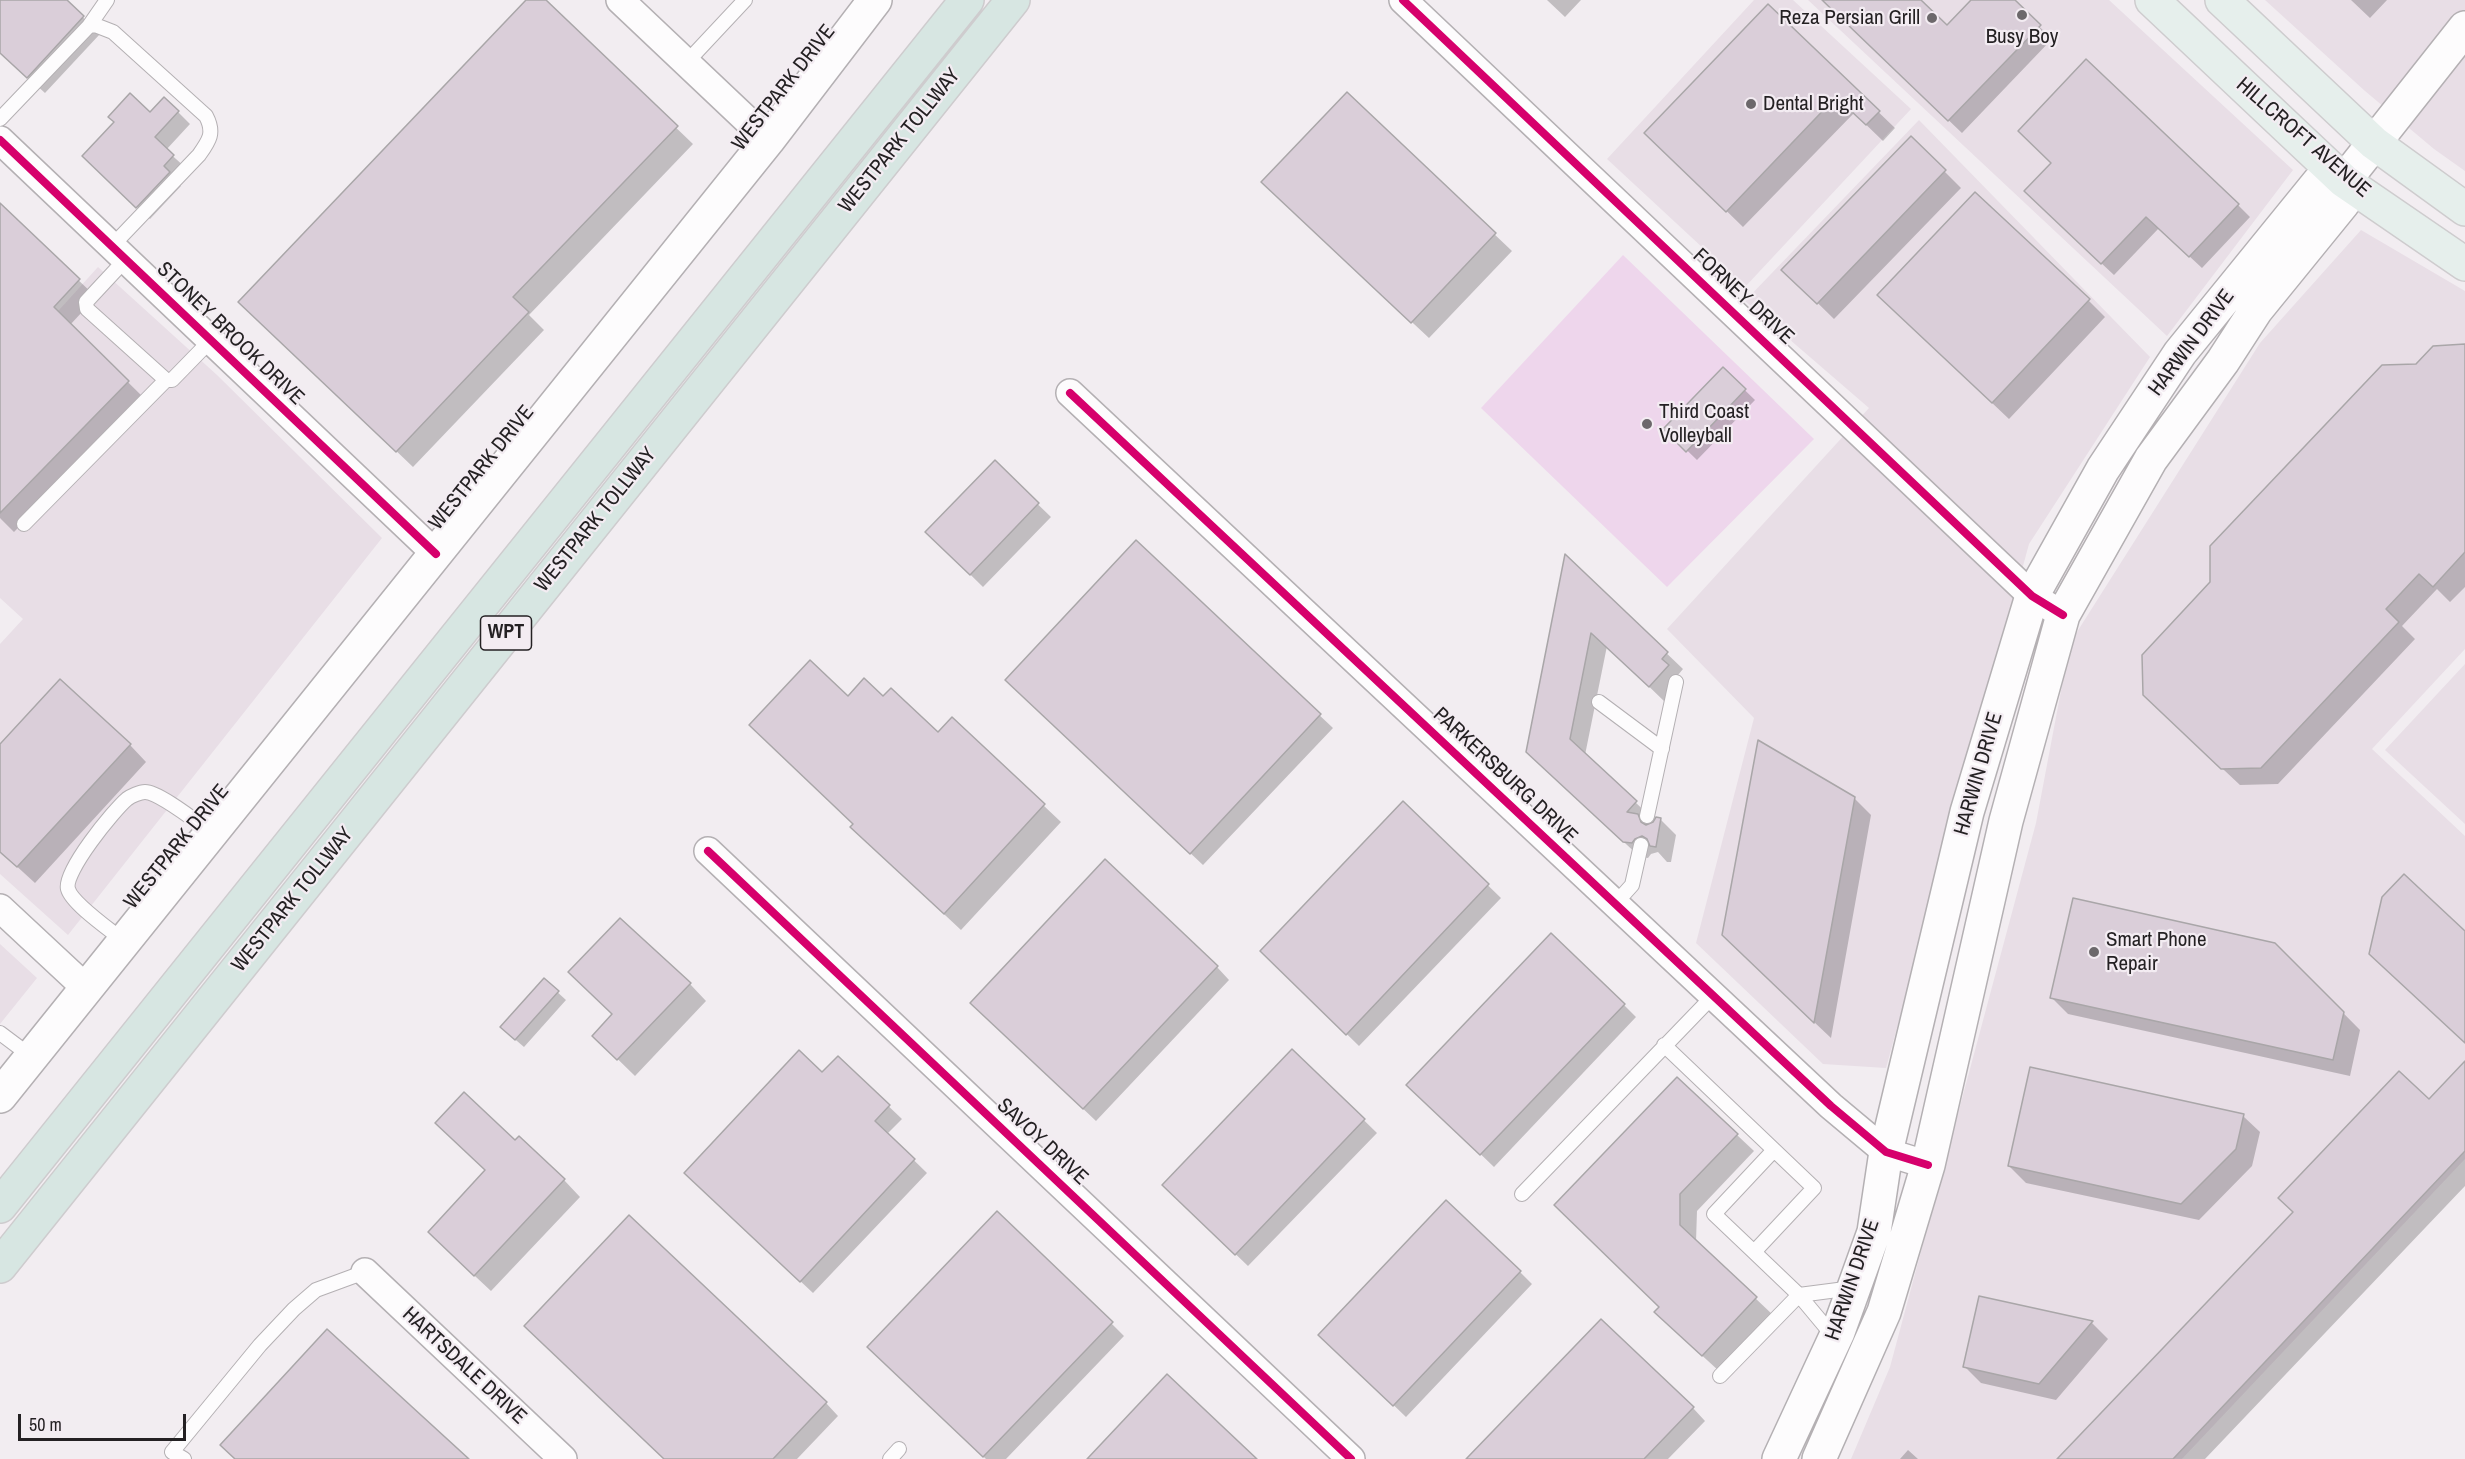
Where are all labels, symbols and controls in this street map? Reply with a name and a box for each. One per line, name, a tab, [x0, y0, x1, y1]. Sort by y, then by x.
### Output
place label: Reza Persian Grill	[1779, 5, 1920, 31]
marker: Busy Boy	[2015, 8, 2029, 22]
marker: Reza Persian Grill	[1925, 11, 1939, 25]
street label: WESTPARK DRIVE	[727, 20, 841, 156]
place label: Busy Boy	[1986, 24, 2058, 50]
street label: WESTPARK TOLLWAY	[834, 64, 966, 218]
street label: HILLCROFT AVENUE	[2231, 73, 2375, 203]
place label: Dental Bright	[1763, 91, 1864, 117]
marker: Dental Bright	[1744, 97, 1758, 111]
street label: FORNEY DRIVE	[1687, 244, 1799, 350]
street label: STONEY BROOK DRIVE	[151, 257, 309, 411]
street label: HARWIN DRIVE	[2144, 285, 2240, 401]
place label: Third Coast Volleyball	[1659, 399, 1749, 449]
street label: WESTPARK DRIVE	[424, 401, 540, 535]
marker: Third Coast Volleyball	[1640, 417, 1654, 431]
street label: WESTPARK TOLLWAY	[530, 443, 662, 597]
road number: WPT	[480, 616, 532, 650]
street label: PARKERSBURG DRIVE	[1428, 703, 1582, 849]
street label: HARWIN DRIVE	[1949, 710, 2009, 838]
street label: WESTPARK DRIVE	[119, 780, 235, 914]
street label: WESTPARK TOLLWAY	[227, 823, 359, 977]
place label: Smart Phone Repair	[2106, 927, 2207, 977]
marker: Smart Phone Repair	[2087, 945, 2101, 959]
street label: SAVOY DRIVE	[991, 1093, 1093, 1191]
street label: HARWIN DRIVE	[1820, 1216, 1886, 1344]
street label: HARTSDALE DRIVE	[397, 1302, 531, 1430]
scale bar	[21, 1402, 189, 1440]
text: 50 m	[29, 1412, 62, 1437]

